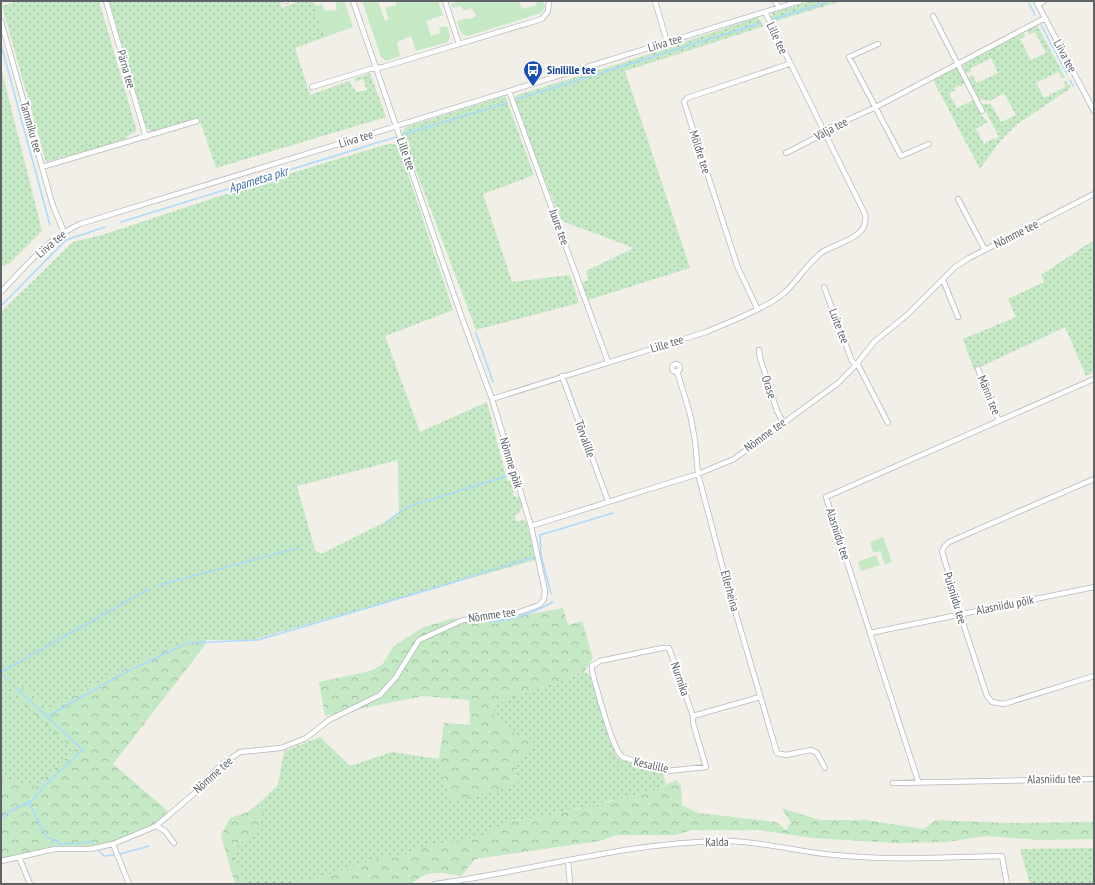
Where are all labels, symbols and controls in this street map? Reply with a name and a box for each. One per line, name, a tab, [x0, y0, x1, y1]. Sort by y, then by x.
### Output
street label: Lille tee	[764, 19, 791, 56]
street label: Liiva tee	[646, 30, 684, 55]
street label: Liiva tee	[1051, 37, 1080, 75]
street label: Pärna tee	[114, 48, 139, 90]
bus stop icon: Sinilille tee	[522, 59, 544, 87]
place label: Sinilille tee	[547, 62, 596, 77]
street label: Tammiku tee	[17, 99, 46, 154]
street label: Välja tee	[811, 114, 850, 144]
street label: Liiva tee	[337, 126, 375, 151]
street label: Möldre tee	[686, 128, 715, 175]
street label: Lille tee	[394, 135, 419, 172]
water label: Apametsa pkr	[226, 162, 292, 197]
street label: Juure tee	[546, 206, 573, 247]
street label: Nõmme tee	[991, 216, 1040, 251]
street label: Liiva tee	[32, 227, 69, 261]
street label: Luite tee	[826, 306, 853, 346]
street label: Lille tee	[649, 331, 685, 356]
street label: Orase	[759, 373, 780, 400]
street label: Männi tee	[975, 373, 1004, 417]
street label: Nõmme tee	[741, 414, 788, 455]
street label: Tõrvalille	[572, 418, 599, 459]
street label: Nõmme põik	[497, 436, 526, 490]
street label: Alasniidu tee	[823, 506, 854, 562]
street label: Ellerheina	[718, 569, 743, 613]
street label: Puisniidu tee	[940, 570, 970, 626]
street label: Alasniidu põik	[975, 592, 1035, 617]
street label: Nõmme tee	[467, 604, 517, 625]
street label: Nurmika	[668, 660, 693, 698]
street label: Nõmme tee	[190, 753, 235, 796]
street label: Kesalille	[632, 753, 670, 776]
street label: Alasniidu tee	[1027, 771, 1081, 786]
street label: Kalda	[705, 834, 729, 849]

